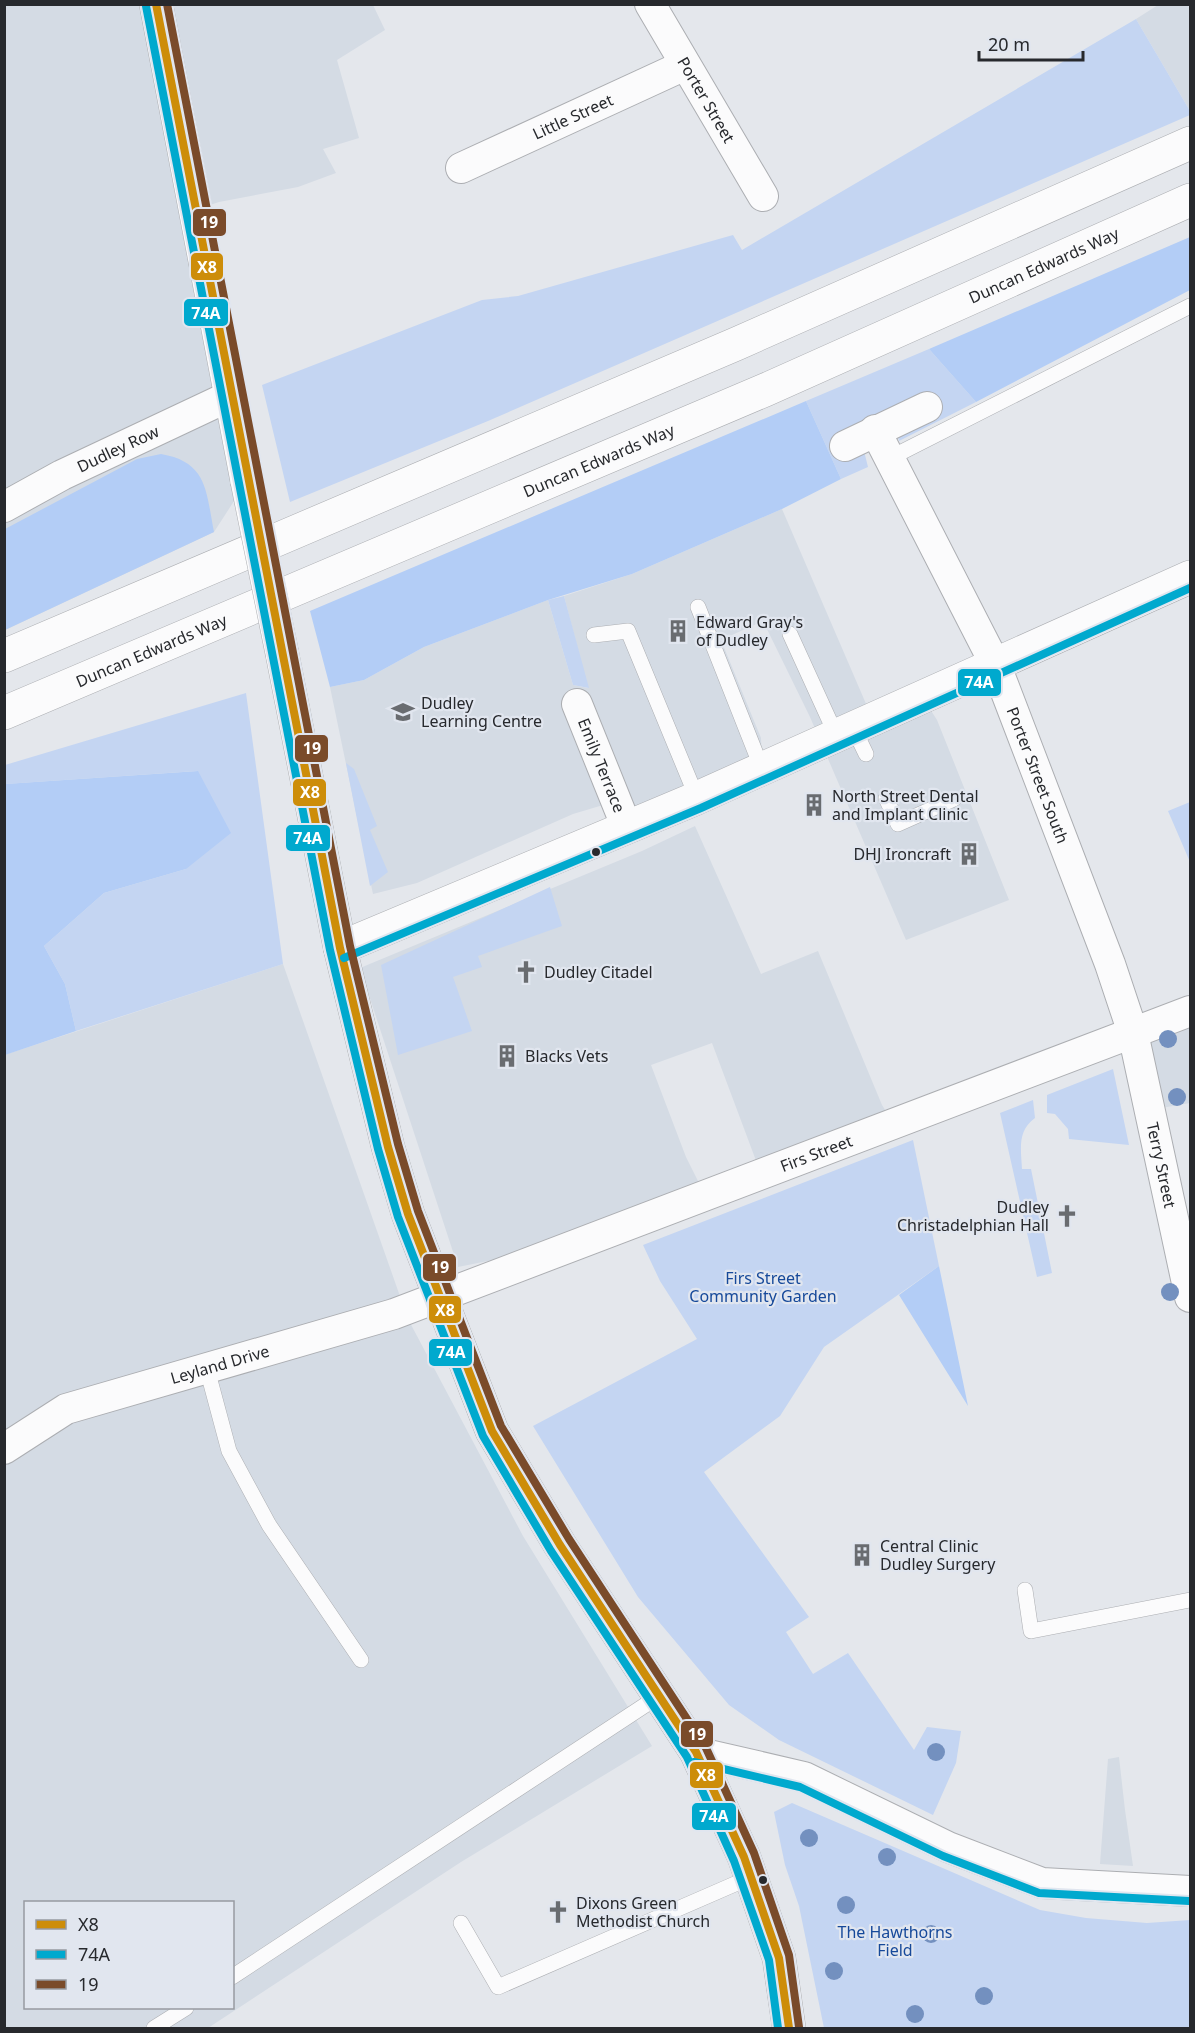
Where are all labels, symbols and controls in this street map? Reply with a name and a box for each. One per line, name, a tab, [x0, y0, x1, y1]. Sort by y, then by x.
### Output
scale bar	[979, 24, 1082, 62]
text: 20 m	[988, 32, 1030, 56]
street label: Porter Street	[672, 53, 740, 147]
street label: Little Street	[529, 89, 617, 145]
line badge: 19	[192, 208, 227, 237]
text: 19	[200, 211, 218, 233]
street label: Duncan Edwards Way	[965, 222, 1123, 309]
line badge: X8	[190, 252, 224, 281]
text: X8	[197, 256, 217, 278]
line badge: 74A	[183, 298, 229, 327]
text: 74A	[191, 302, 222, 324]
street label: Duncan Edwards Way	[520, 418, 678, 502]
street label: Dudley Row	[73, 420, 163, 478]
street label: Duncan Edwards Way	[72, 608, 231, 692]
place label: Edward Gray's of Dudley	[696, 611, 803, 651]
building icon: Edward Gray's of Dudley	[665, 618, 691, 644]
line badge: 74A	[957, 668, 1002, 697]
text: 74A	[964, 671, 995, 693]
place label: Dudley Learning Centre	[421, 692, 542, 732]
school or university icon: Dudley Learning Centre	[390, 699, 416, 725]
street label: Porter Street South	[1002, 704, 1074, 846]
street label: Emily Terrace	[573, 715, 631, 816]
line badge: 19	[294, 734, 329, 763]
text: 19	[303, 737, 321, 759]
line badge: X8	[292, 778, 327, 807]
text: X8	[300, 781, 320, 803]
place label: North Street Dental and Implant Clinic	[832, 785, 979, 825]
building icon: North Street Dental and Implant Clinic	[801, 792, 827, 818]
line badge: 74A	[285, 824, 331, 852]
text: 74A	[293, 827, 324, 849]
building icon: DHJ Ironcraft	[956, 841, 982, 867]
place label: DHJ Ironcraft	[853, 843, 951, 865]
unlabelled marker	[590, 846, 602, 858]
church icon: Dudley Citadel	[513, 959, 539, 985]
place label: Dudley Citadel	[544, 961, 653, 983]
building icon: Blacks Vets	[494, 1043, 520, 1069]
place label: Blacks Vets	[525, 1045, 608, 1067]
street label: Terry Street	[1142, 1120, 1181, 1210]
street label: Firs Street	[777, 1129, 856, 1177]
place label: Dudley Christadelphian Hall	[897, 1196, 1050, 1236]
church icon: Dudley Christadelphian Hall	[1054, 1203, 1080, 1229]
line badge: 19	[422, 1253, 457, 1282]
text: 19	[431, 1256, 449, 1278]
park label: Firs Street Community Garden	[689, 1267, 837, 1307]
line badge: X8	[428, 1295, 462, 1324]
text: X8	[435, 1299, 455, 1321]
line badge: 74A	[428, 1338, 473, 1367]
street label: Leyland Drive	[168, 1340, 272, 1389]
text: 74A	[436, 1341, 467, 1363]
place label: Central Clinic Dudley Surgery	[880, 1535, 996, 1575]
building icon: Central Clinic Dudley Surgery	[849, 1542, 875, 1568]
line badge: 19	[680, 1720, 714, 1748]
text: 19	[688, 1723, 706, 1745]
line badge: X8	[689, 1761, 724, 1789]
text: X8	[696, 1764, 716, 1786]
line badge: 74A	[691, 1802, 737, 1831]
text: 74A	[699, 1805, 730, 1827]
unlabelled marker	[757, 1874, 769, 1886]
place label: Dixons Green Methodist Church	[576, 1892, 710, 1932]
church icon: Dixons Green Methodist Church	[545, 1899, 571, 1925]
legend	[24, 1901, 234, 2009]
text: X8	[78, 1912, 99, 1936]
park label: The Hawthorns Field	[838, 1921, 952, 1961]
text: 74A	[78, 1942, 111, 1966]
text: 19	[78, 1972, 99, 1996]

